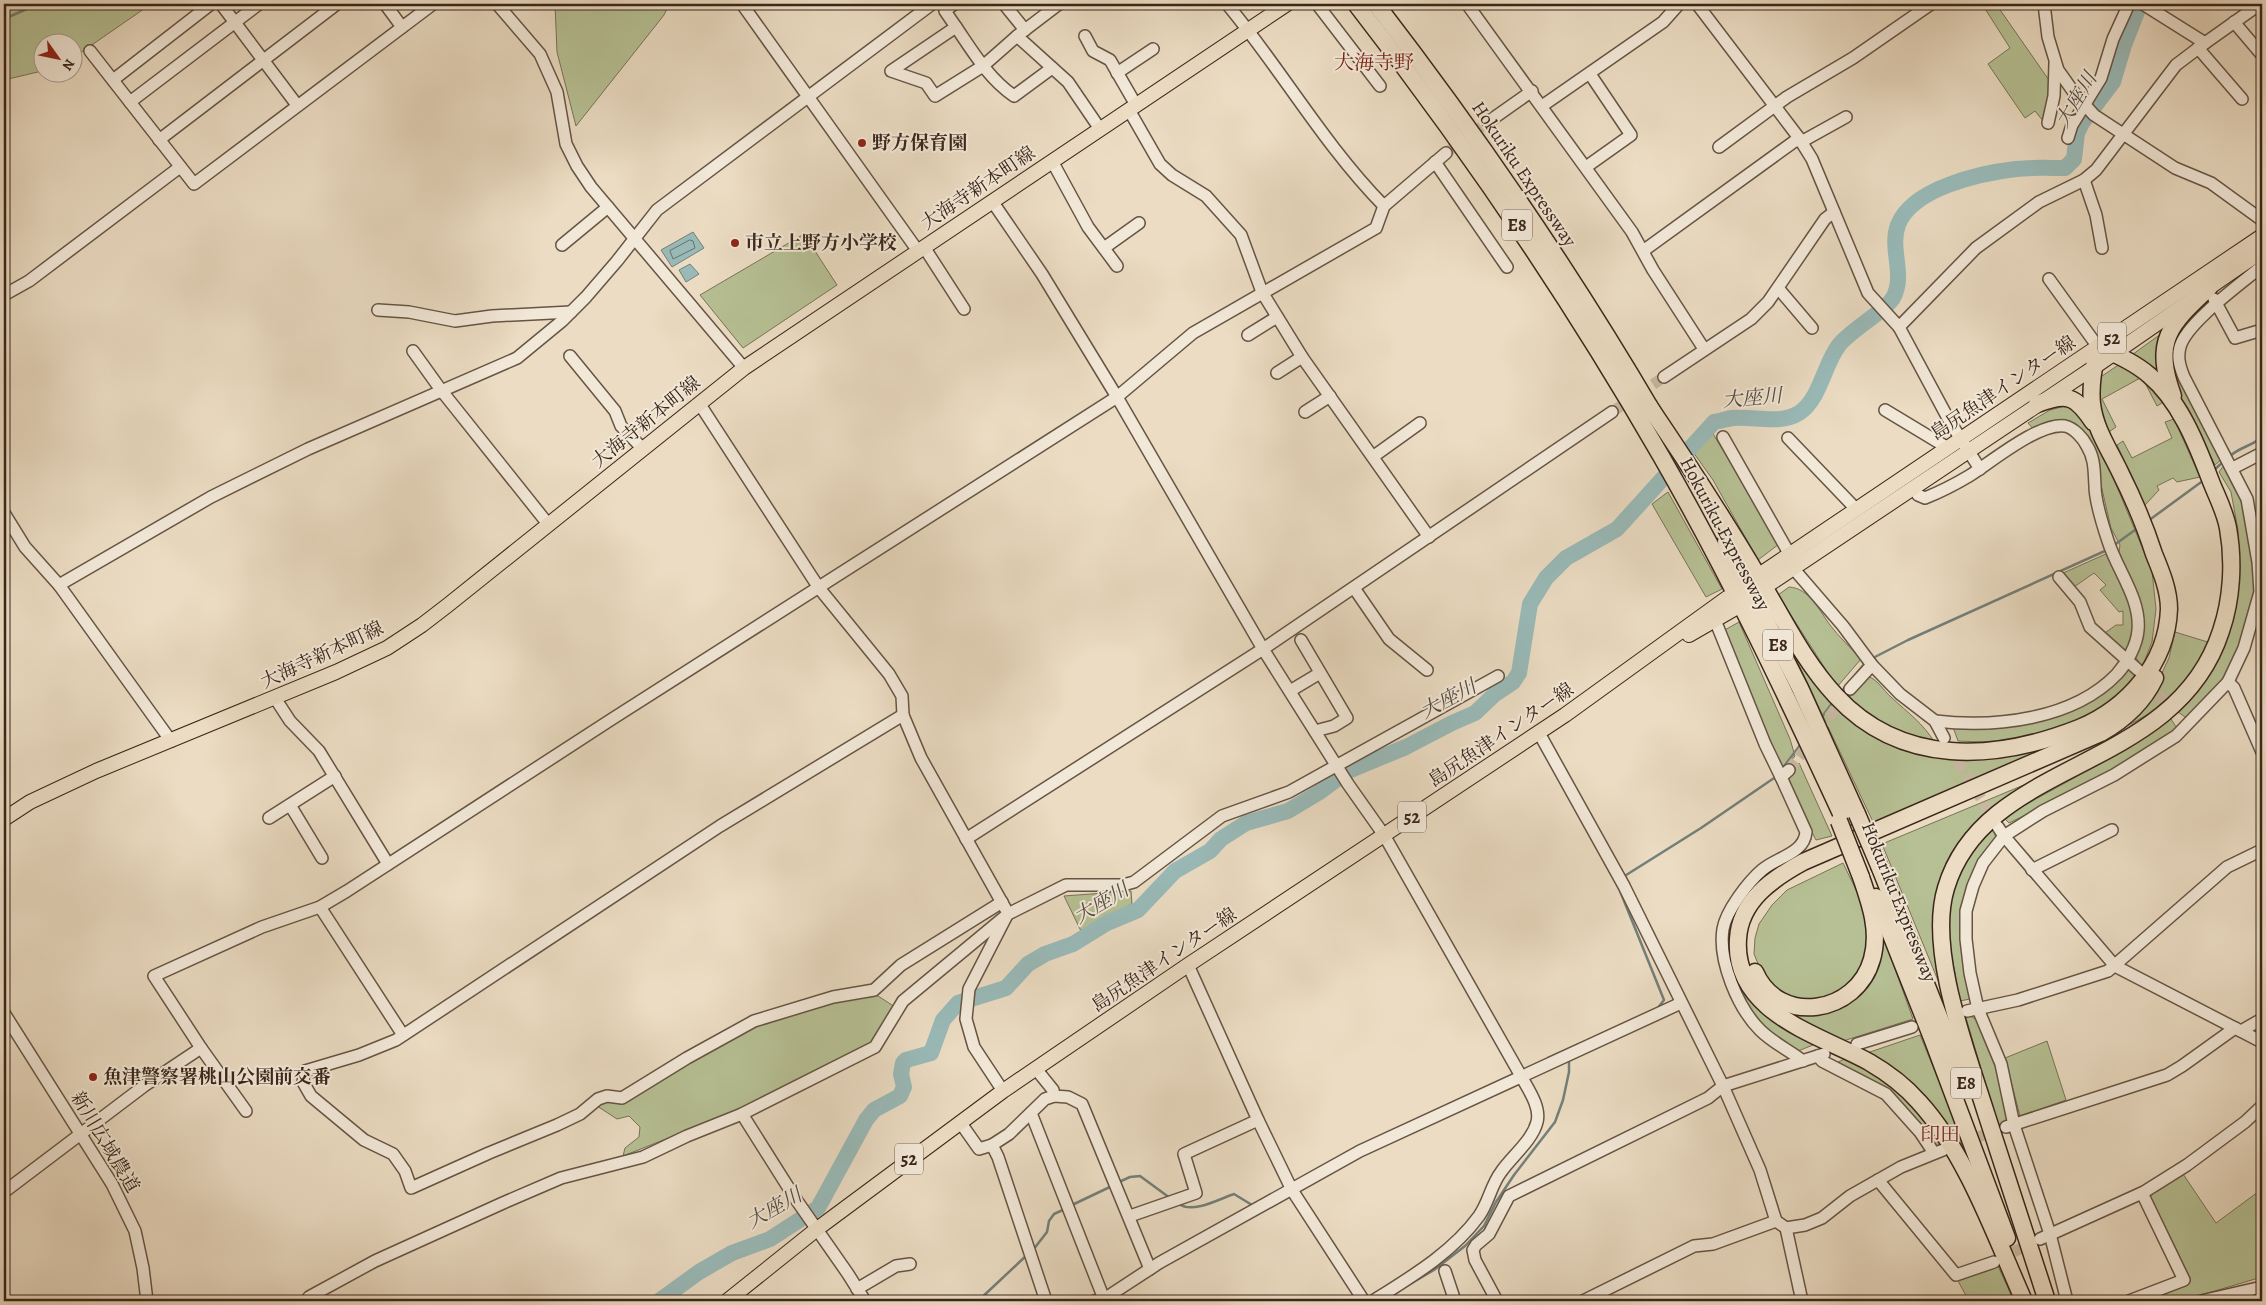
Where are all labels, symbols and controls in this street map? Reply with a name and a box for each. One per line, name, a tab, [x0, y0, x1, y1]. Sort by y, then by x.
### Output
north arrow	[32, 32, 82, 82]
district label: 大海寺野	[1334, 49, 1414, 76]
text: N	[58, 55, 79, 74]
water label: 大座川	[2049, 66, 2104, 133]
street label: Hokuriku Expressway	[1466, 96, 1583, 252]
place label: 野方保育園	[872, 130, 967, 156]
marker: 野方保育園	[856, 137, 868, 149]
street label: 大海寺新本町線	[916, 140, 1040, 236]
road number: E8	[1502, 210, 1532, 240]
place label: 市立上野方小学校	[745, 230, 897, 256]
marker: 市立上野方小学校	[729, 237, 741, 249]
road number: 52	[2098, 322, 2126, 353]
street label: 島尻魚津インター線	[1925, 330, 2081, 446]
street label: 大海寺新本町線	[586, 370, 706, 474]
water label: 大座川	[1721, 382, 1785, 414]
street label: Hokuriku Expressway	[1674, 453, 1777, 616]
street label: 大海寺新本町線	[256, 615, 388, 695]
road number: E8	[1763, 630, 1793, 660]
water label: 大座川	[1415, 672, 1483, 725]
street label: 島尻魚津インター線	[1423, 677, 1579, 793]
road number: 52	[1398, 802, 1426, 832]
street label: Hokuriku Expressway	[1855, 818, 1943, 986]
water label: 大座川	[1068, 875, 1135, 930]
street label: 島尻魚津インター線	[1086, 902, 1242, 1018]
place label: 魚津警察署桃山公園前交番	[103, 1064, 331, 1090]
road number: E8	[1951, 1068, 1981, 1098]
marker: 魚津警察署桃山公園前交番	[87, 1071, 99, 1083]
street label: 新川広域農道	[64, 1086, 146, 1198]
district label: 印田	[1920, 1121, 1960, 1148]
road number: 52	[895, 1144, 923, 1174]
water label: 大座川	[741, 1180, 808, 1235]

